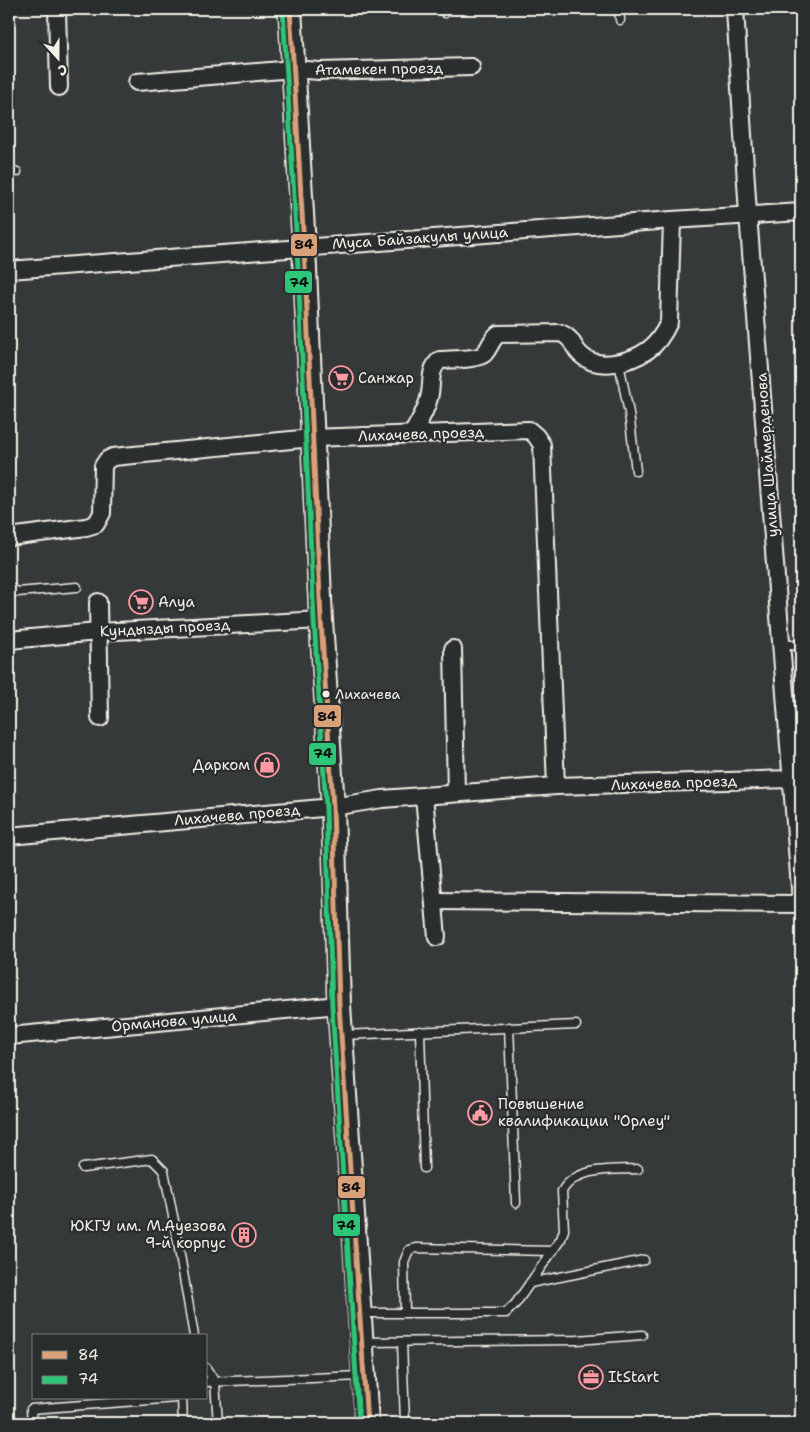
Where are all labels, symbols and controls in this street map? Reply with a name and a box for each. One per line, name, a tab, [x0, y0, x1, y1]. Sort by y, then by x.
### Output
north arrow	[32, 32, 82, 82]
street label: Атамекен проезд	[315, 58, 444, 80]
text: С	[55, 60, 70, 80]
street label: Муса Байзакулы улица	[331, 222, 509, 254]
line badge: 84	[290, 233, 318, 257]
text: 84	[294, 235, 314, 253]
line badge: 74	[284, 270, 313, 294]
text: 74	[289, 273, 309, 291]
supermarket icon: Санжар	[328, 365, 354, 391]
place label: Санжар	[358, 368, 414, 388]
street label: улица Шаймерденова	[751, 371, 783, 538]
street label: Лихачева проезд	[357, 422, 485, 446]
supermarket icon: Алуа	[128, 589, 154, 615]
place label: Алуа	[158, 592, 195, 612]
street label: Кундызды проезд	[99, 615, 231, 641]
place label: Лихачева	[335, 685, 401, 703]
marker: Лихачева	[321, 689, 331, 699]
line badge: 84	[313, 704, 342, 728]
text: 84	[317, 707, 337, 725]
line badge: 74	[308, 742, 337, 766]
text: 74	[313, 744, 333, 762]
shop icon: Дарком	[254, 752, 280, 778]
place label: Дарком	[193, 755, 250, 775]
street label: Лихачева проезд	[610, 771, 738, 795]
street label: Лихачева проезд	[173, 799, 301, 830]
street label: Орманова улица	[110, 1005, 238, 1036]
place label: Повышение квалификации "Орлеу"	[498, 1094, 670, 1131]
public building icon: Повышение квалификации "Орлеу"	[467, 1100, 493, 1126]
line badge: 84	[337, 1175, 366, 1199]
text: 84	[341, 1178, 361, 1196]
line badge: 74	[332, 1213, 361, 1237]
place label: ЮКГУ им. М.Ауезова 9-й корпус	[70, 1216, 227, 1253]
text: 74	[336, 1216, 356, 1234]
building icon: ЮКГУ им. М.Ауезова 9-й корпус	[231, 1222, 257, 1248]
legend	[32, 1334, 208, 1400]
text: 84	[78, 1345, 98, 1365]
office icon: ItStart	[578, 1364, 604, 1390]
place label: ItStart	[608, 1367, 659, 1387]
text: 74	[78, 1369, 98, 1389]

